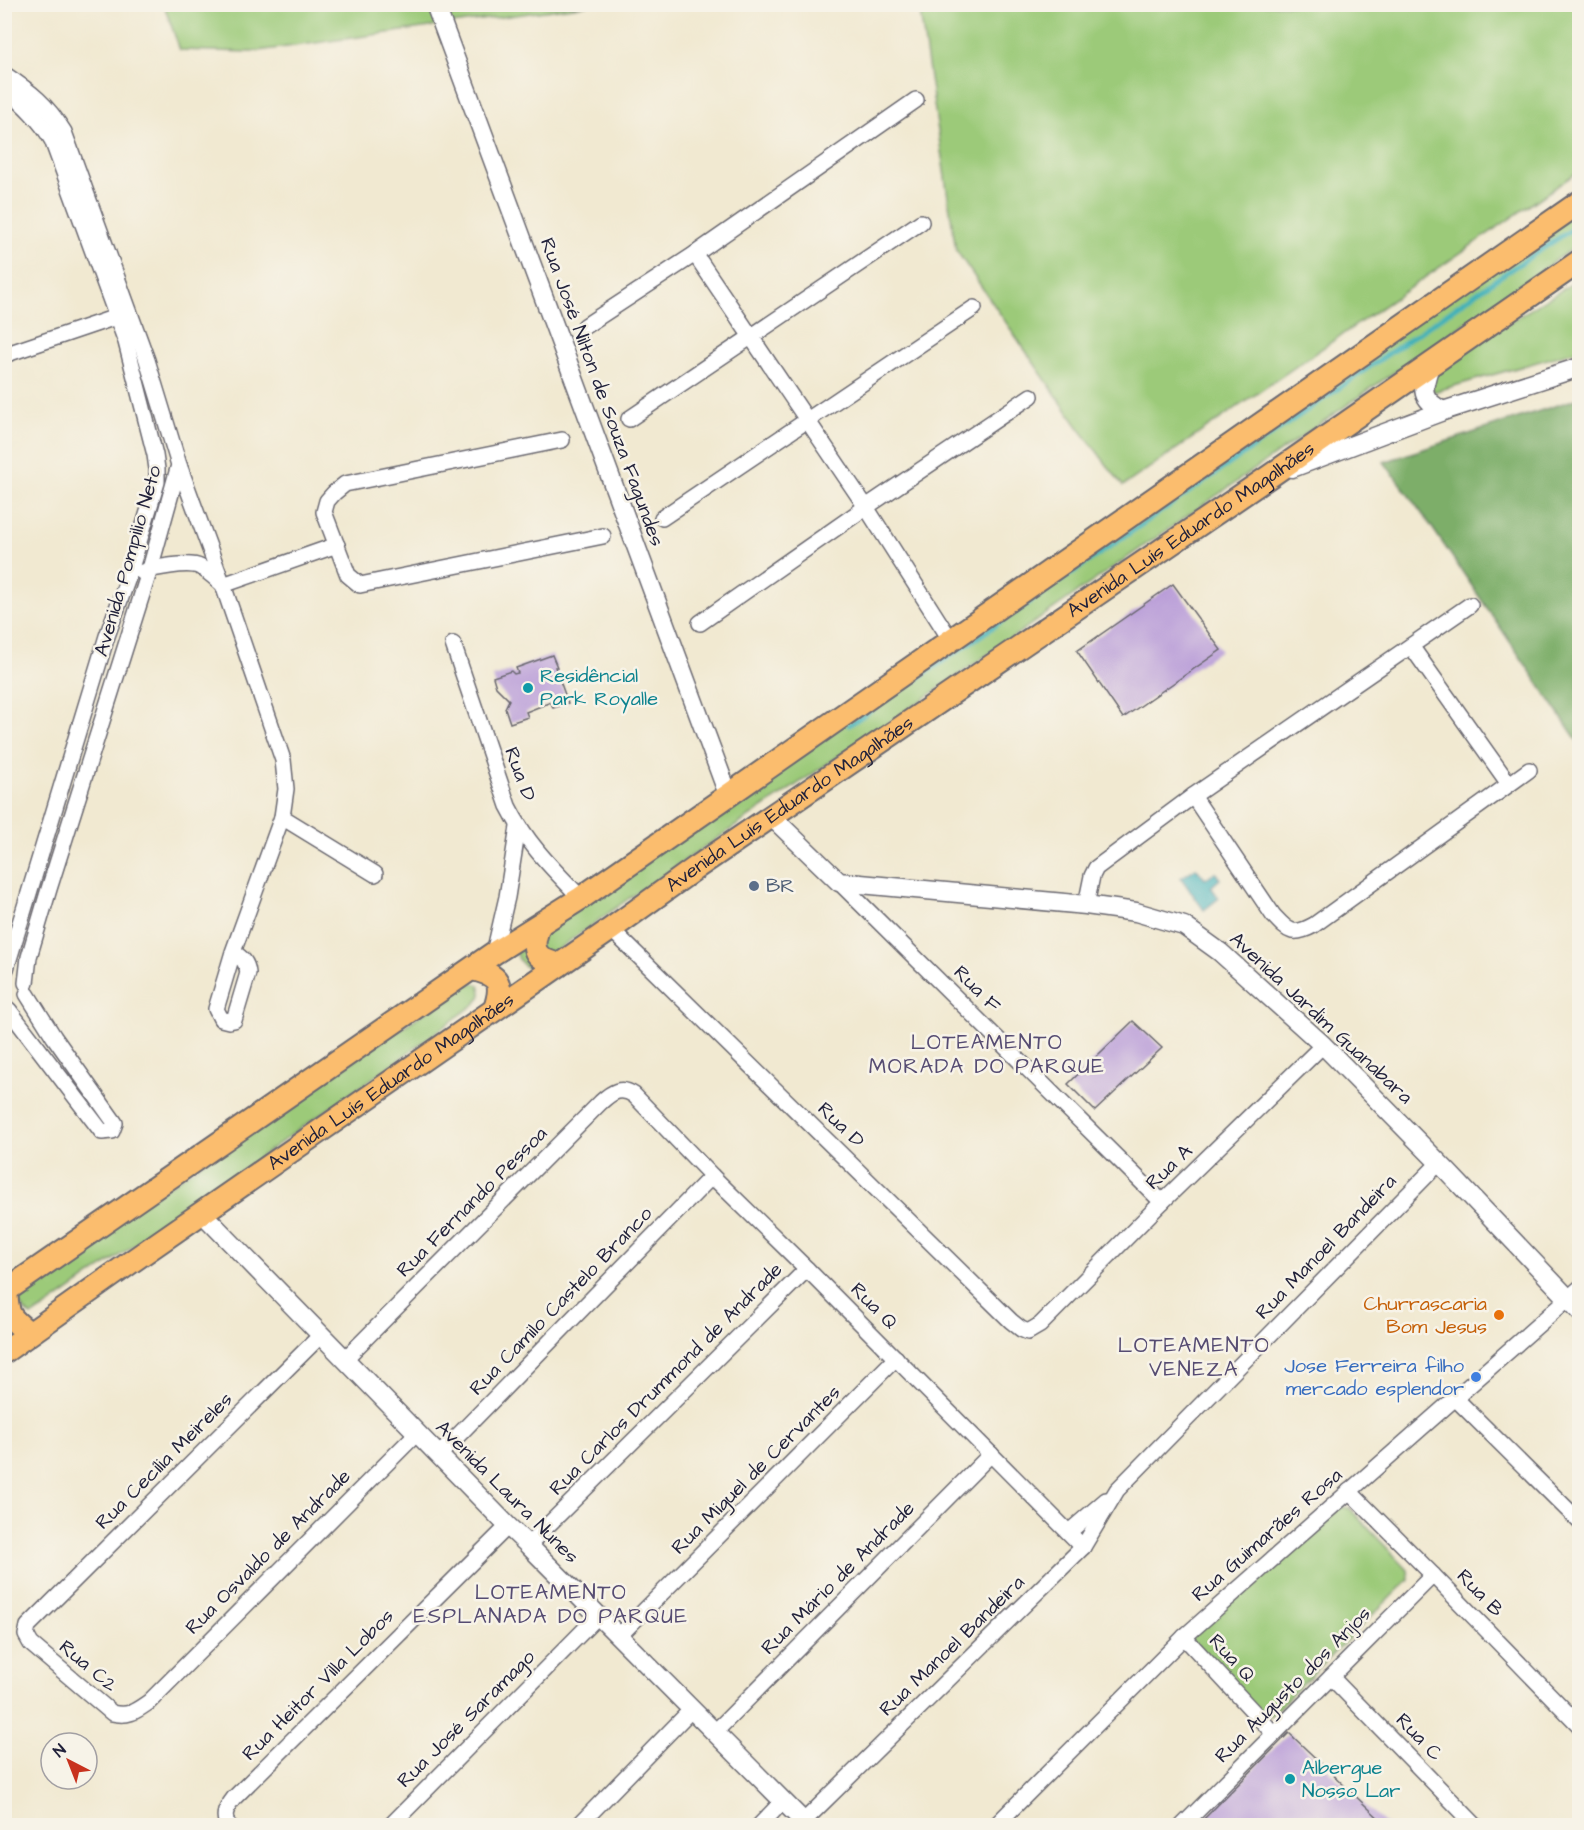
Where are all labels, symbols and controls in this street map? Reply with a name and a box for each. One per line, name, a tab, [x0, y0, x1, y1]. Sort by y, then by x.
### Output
street label: Rua José Nilton de Souza Fagundes	[532, 234, 671, 550]
street label: Avenida Luís Eduardo Magalhães	[1061, 435, 1321, 625]
street label: Avenida Pompilio Neto	[87, 462, 169, 660]
place label: Residêncial Park Royalle	[540, 662, 658, 714]
marker: Residêncial Park Royalle	[521, 681, 535, 695]
street label: Avenida Luís Eduardo Magalhães	[660, 709, 919, 899]
street label: Rua D	[497, 743, 543, 805]
place label: BR	[766, 872, 794, 900]
marker: BR	[747, 879, 761, 893]
street label: Avenida Jardim Guanabara	[1223, 926, 1419, 1110]
street label: Rua F	[947, 959, 1007, 1019]
street label: Avenida Luís Eduardo Magalhães	[262, 986, 520, 1177]
district label: LOTEAMENTO MORADA DO PARQUE	[869, 1028, 1105, 1081]
street label: Rua D	[811, 1096, 871, 1154]
street label: Rua Fernando Pessoa	[390, 1120, 554, 1284]
street label: Rua A	[1139, 1138, 1199, 1196]
street label: Rua Manoel Bandeira	[1249, 1168, 1403, 1326]
street label: Rua Camilo Castelo Branco	[463, 1200, 659, 1402]
street label: Rua Carlos Drummond de Andrade	[543, 1256, 789, 1502]
street label: Rua Q	[844, 1276, 904, 1336]
place label: Churrascaria Bom Jesus	[1363, 1290, 1487, 1341]
marker: Churrascaria Bom Jesus	[1492, 1308, 1506, 1322]
district label: LOTEAMENTO VENEZA	[1118, 1331, 1270, 1384]
place label: Jose Ferreira filho mercado esplendor	[1284, 1352, 1464, 1403]
marker: Jose Ferreira filho mercado esplendor	[1469, 1370, 1483, 1384]
street label: Rua Miguel de Cervantes	[665, 1379, 848, 1562]
street label: Rua Cecília Meireles	[89, 1386, 239, 1536]
street label: Avenida Laura Nunes	[429, 1414, 585, 1570]
street label: Rua Guimarães Rosa	[1186, 1462, 1348, 1608]
street label: Rua Osvaldo de Andrade	[179, 1463, 357, 1641]
street label: Rua Mário de Andrade	[755, 1495, 921, 1661]
street label: Rua B	[1450, 1563, 1510, 1623]
street label: Rua Manoel Bandeira	[873, 1569, 1031, 1723]
district label: LOTEAMENTO ESPLANADA DO PARQUE	[413, 1578, 689, 1631]
street label: Rua Augusto dos Anjos	[1209, 1601, 1378, 1770]
street label: Rua Heitor Villa Lobos	[236, 1603, 400, 1767]
street label: Rua Q	[1202, 1628, 1262, 1688]
street label: Rua C2	[53, 1633, 124, 1699]
street label: Rua José Saramago	[391, 1644, 542, 1795]
street label: Rua C	[1389, 1707, 1449, 1767]
north arrow	[39, 1731, 99, 1791]
text: N	[49, 1739, 71, 1762]
place label: Albergue Nosso Lar	[1302, 1754, 1400, 1805]
marker: Albergue Nosso Lar	[1283, 1772, 1297, 1786]

